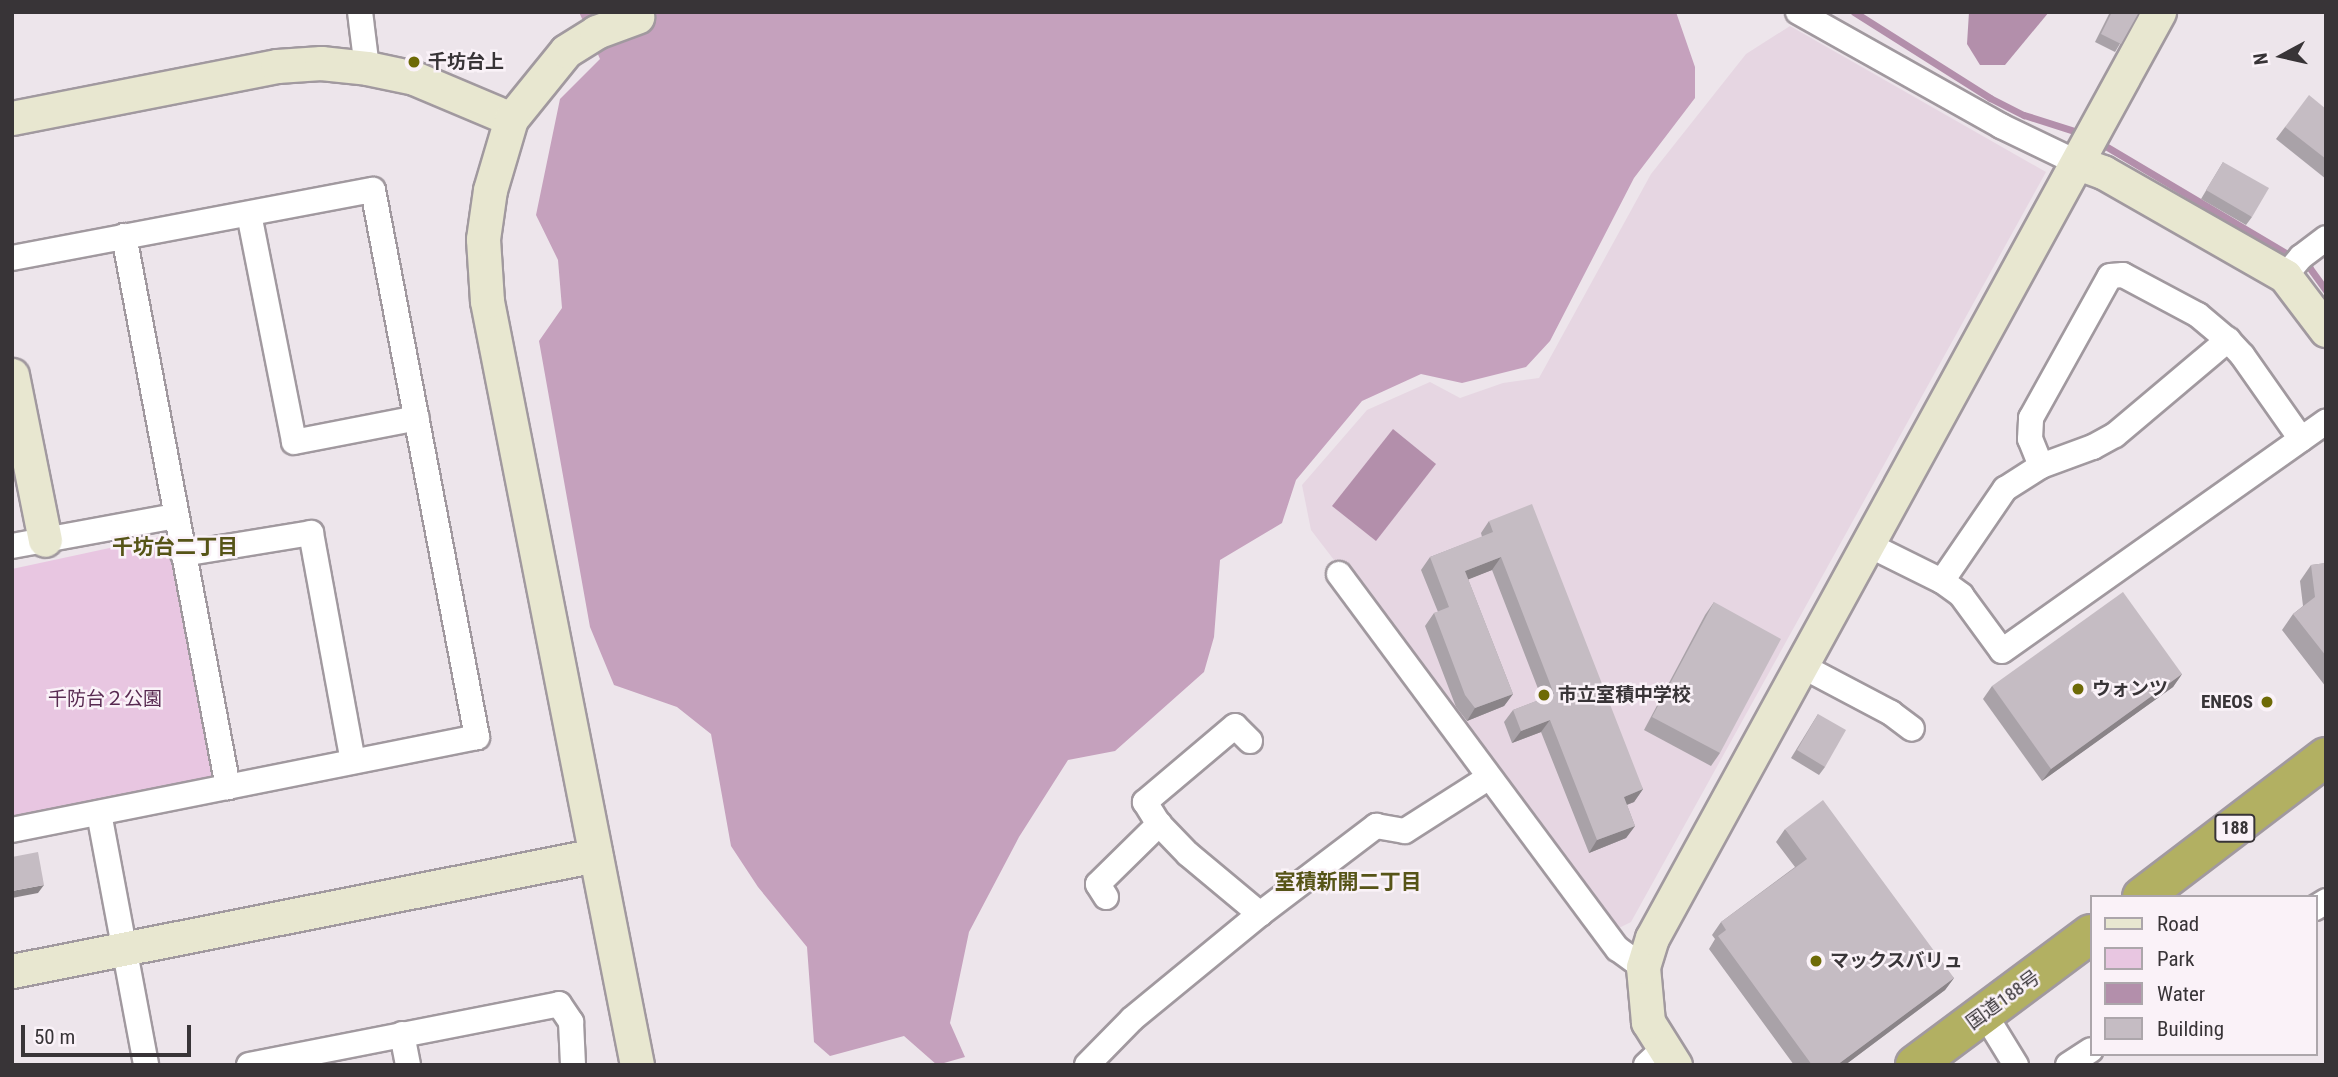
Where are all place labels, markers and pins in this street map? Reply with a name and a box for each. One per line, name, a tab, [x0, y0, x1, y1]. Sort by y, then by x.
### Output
place label: 千坊台上	[428, 51, 504, 73]
marker: 千坊台上	[406, 54, 422, 70]
place label: ウォンツ	[2092, 678, 2168, 700]
marker: ウォンツ	[2070, 681, 2086, 697]
place label: 市立室積中学校	[1558, 684, 1691, 706]
marker: 市立室積中学校	[1536, 687, 1552, 703]
place label: ENEOS	[2201, 691, 2253, 713]
marker: ENEOS	[2259, 694, 2275, 710]
place label: マックスバリュ	[1830, 950, 1963, 972]
marker: マックスバリュ	[1808, 953, 1824, 969]

